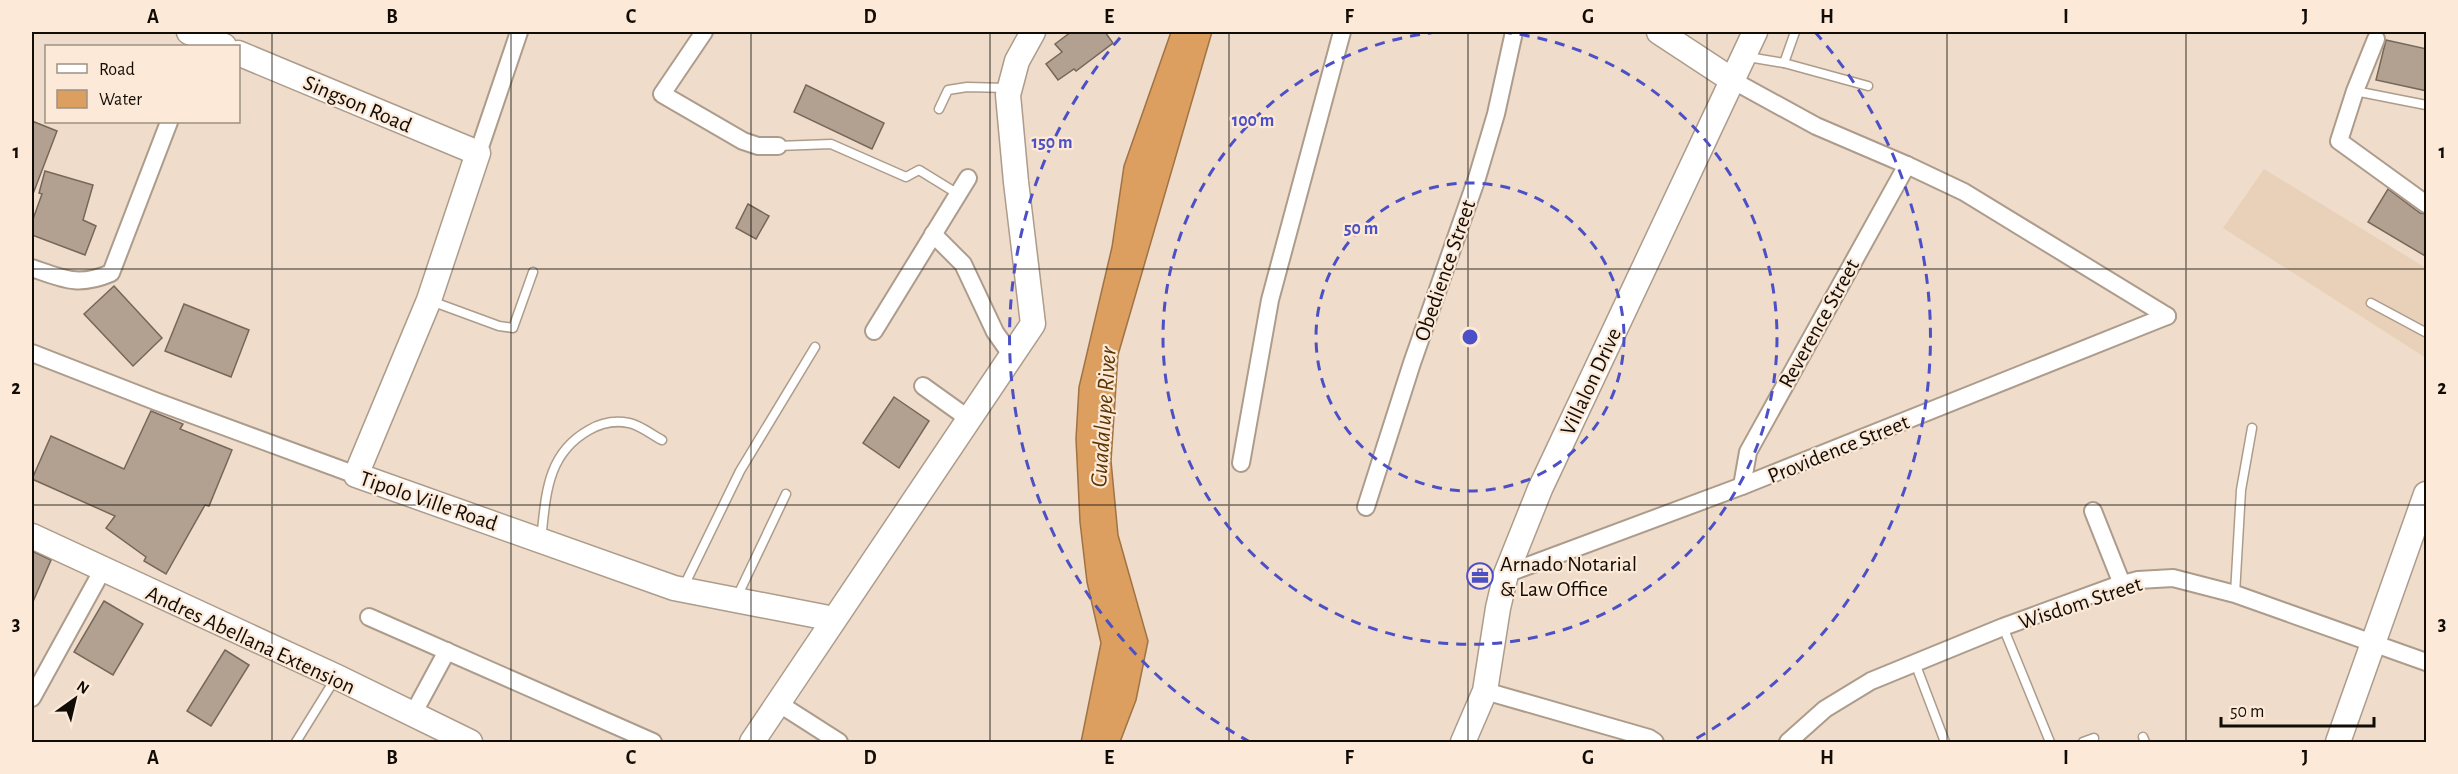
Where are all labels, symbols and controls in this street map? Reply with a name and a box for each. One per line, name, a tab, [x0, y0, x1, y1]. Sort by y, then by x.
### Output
text: A	[147, 7, 159, 27]
text: B	[386, 7, 398, 27]
text: C	[626, 7, 637, 27]
text: D	[863, 7, 877, 27]
text: E	[1104, 7, 1114, 27]
text: F	[1344, 7, 1354, 27]
text: G	[1582, 7, 1594, 27]
text: H	[1820, 7, 1834, 27]
text: I	[2063, 7, 2069, 27]
text: J	[2302, 7, 2308, 27]
legend	[45, 45, 240, 123]
text: Road	[99, 61, 135, 79]
street label: Singson Road	[300, 71, 415, 137]
text: Water	[99, 91, 142, 109]
text: 100 m	[1232, 112, 1274, 130]
text: 150 m	[1032, 134, 1072, 152]
text: 1	[12, 142, 20, 162]
text: 1	[2438, 142, 2446, 162]
street label: Obedience Street	[1411, 197, 1479, 344]
text: 50 m	[1344, 220, 1378, 238]
street label: Reverence Street	[1775, 255, 1863, 391]
street label: Villalon Drive	[1557, 324, 1625, 438]
centre of rings	[1460, 327, 1480, 347]
water label: Guadalupe River	[1087, 345, 1121, 488]
text: 2	[11, 378, 21, 398]
text: 2	[2437, 378, 2447, 398]
street label: Providence Street	[1765, 411, 1912, 487]
street label: Tipolo Ville Road	[357, 467, 500, 535]
place label: Arnado Notarial & Law Office	[1500, 553, 1637, 600]
office icon: Arnado Notarial & Law Office	[1465, 561, 1495, 591]
street label: Wisdom Street	[2016, 573, 2145, 633]
street label: Andres Abellana Extension	[143, 582, 359, 698]
text: 3	[12, 614, 20, 634]
text: 3	[2438, 614, 2446, 634]
north arrow	[45, 669, 105, 729]
text: N	[74, 678, 92, 697]
scale bar	[2221, 690, 2374, 728]
text: 50 m	[2230, 703, 2264, 721]
text: A	[147, 748, 159, 768]
text: B	[386, 748, 398, 768]
text: C	[626, 748, 637, 768]
text: D	[863, 748, 877, 768]
text: E	[1104, 748, 1114, 768]
text: F	[1344, 748, 1354, 768]
text: G	[1582, 748, 1594, 768]
text: H	[1820, 748, 1834, 768]
text: I	[2063, 748, 2069, 768]
text: J	[2302, 748, 2308, 768]

